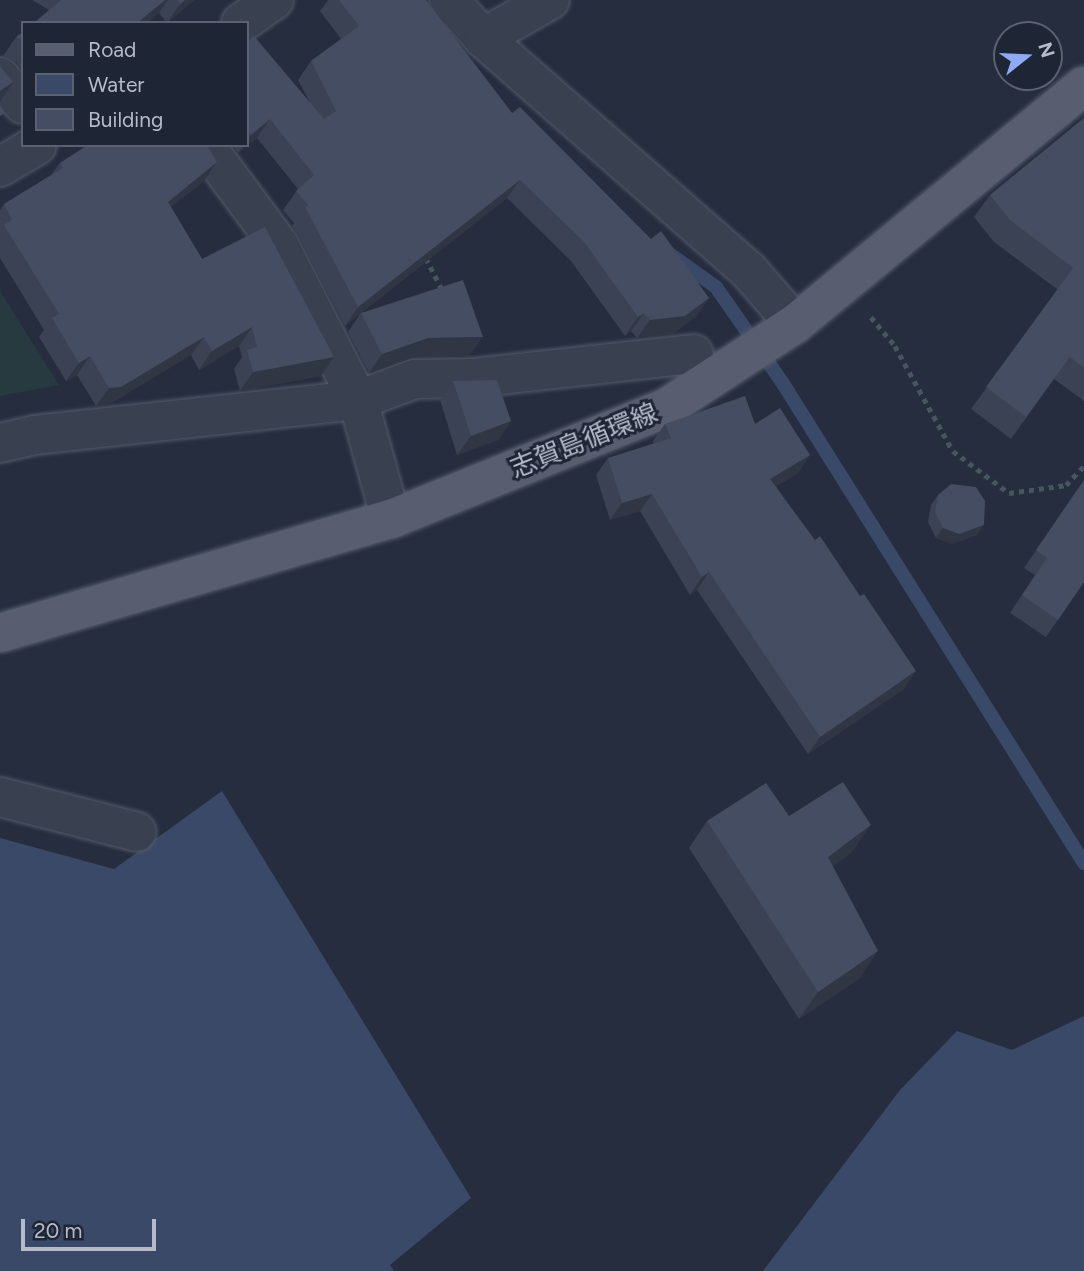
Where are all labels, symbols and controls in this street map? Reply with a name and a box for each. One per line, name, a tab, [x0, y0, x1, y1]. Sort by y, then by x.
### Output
legend	[21, 21, 248, 147]
north arrow	[993, 21, 1063, 91]
text: Road	[88, 37, 136, 62]
text: N	[1033, 39, 1060, 61]
text: Water	[88, 72, 144, 97]
text: Building	[88, 107, 163, 132]
street label: 志賀島循環線	[506, 397, 662, 485]
scale bar	[24, 1204, 159, 1248]
text: 20 m	[34, 1218, 82, 1243]

